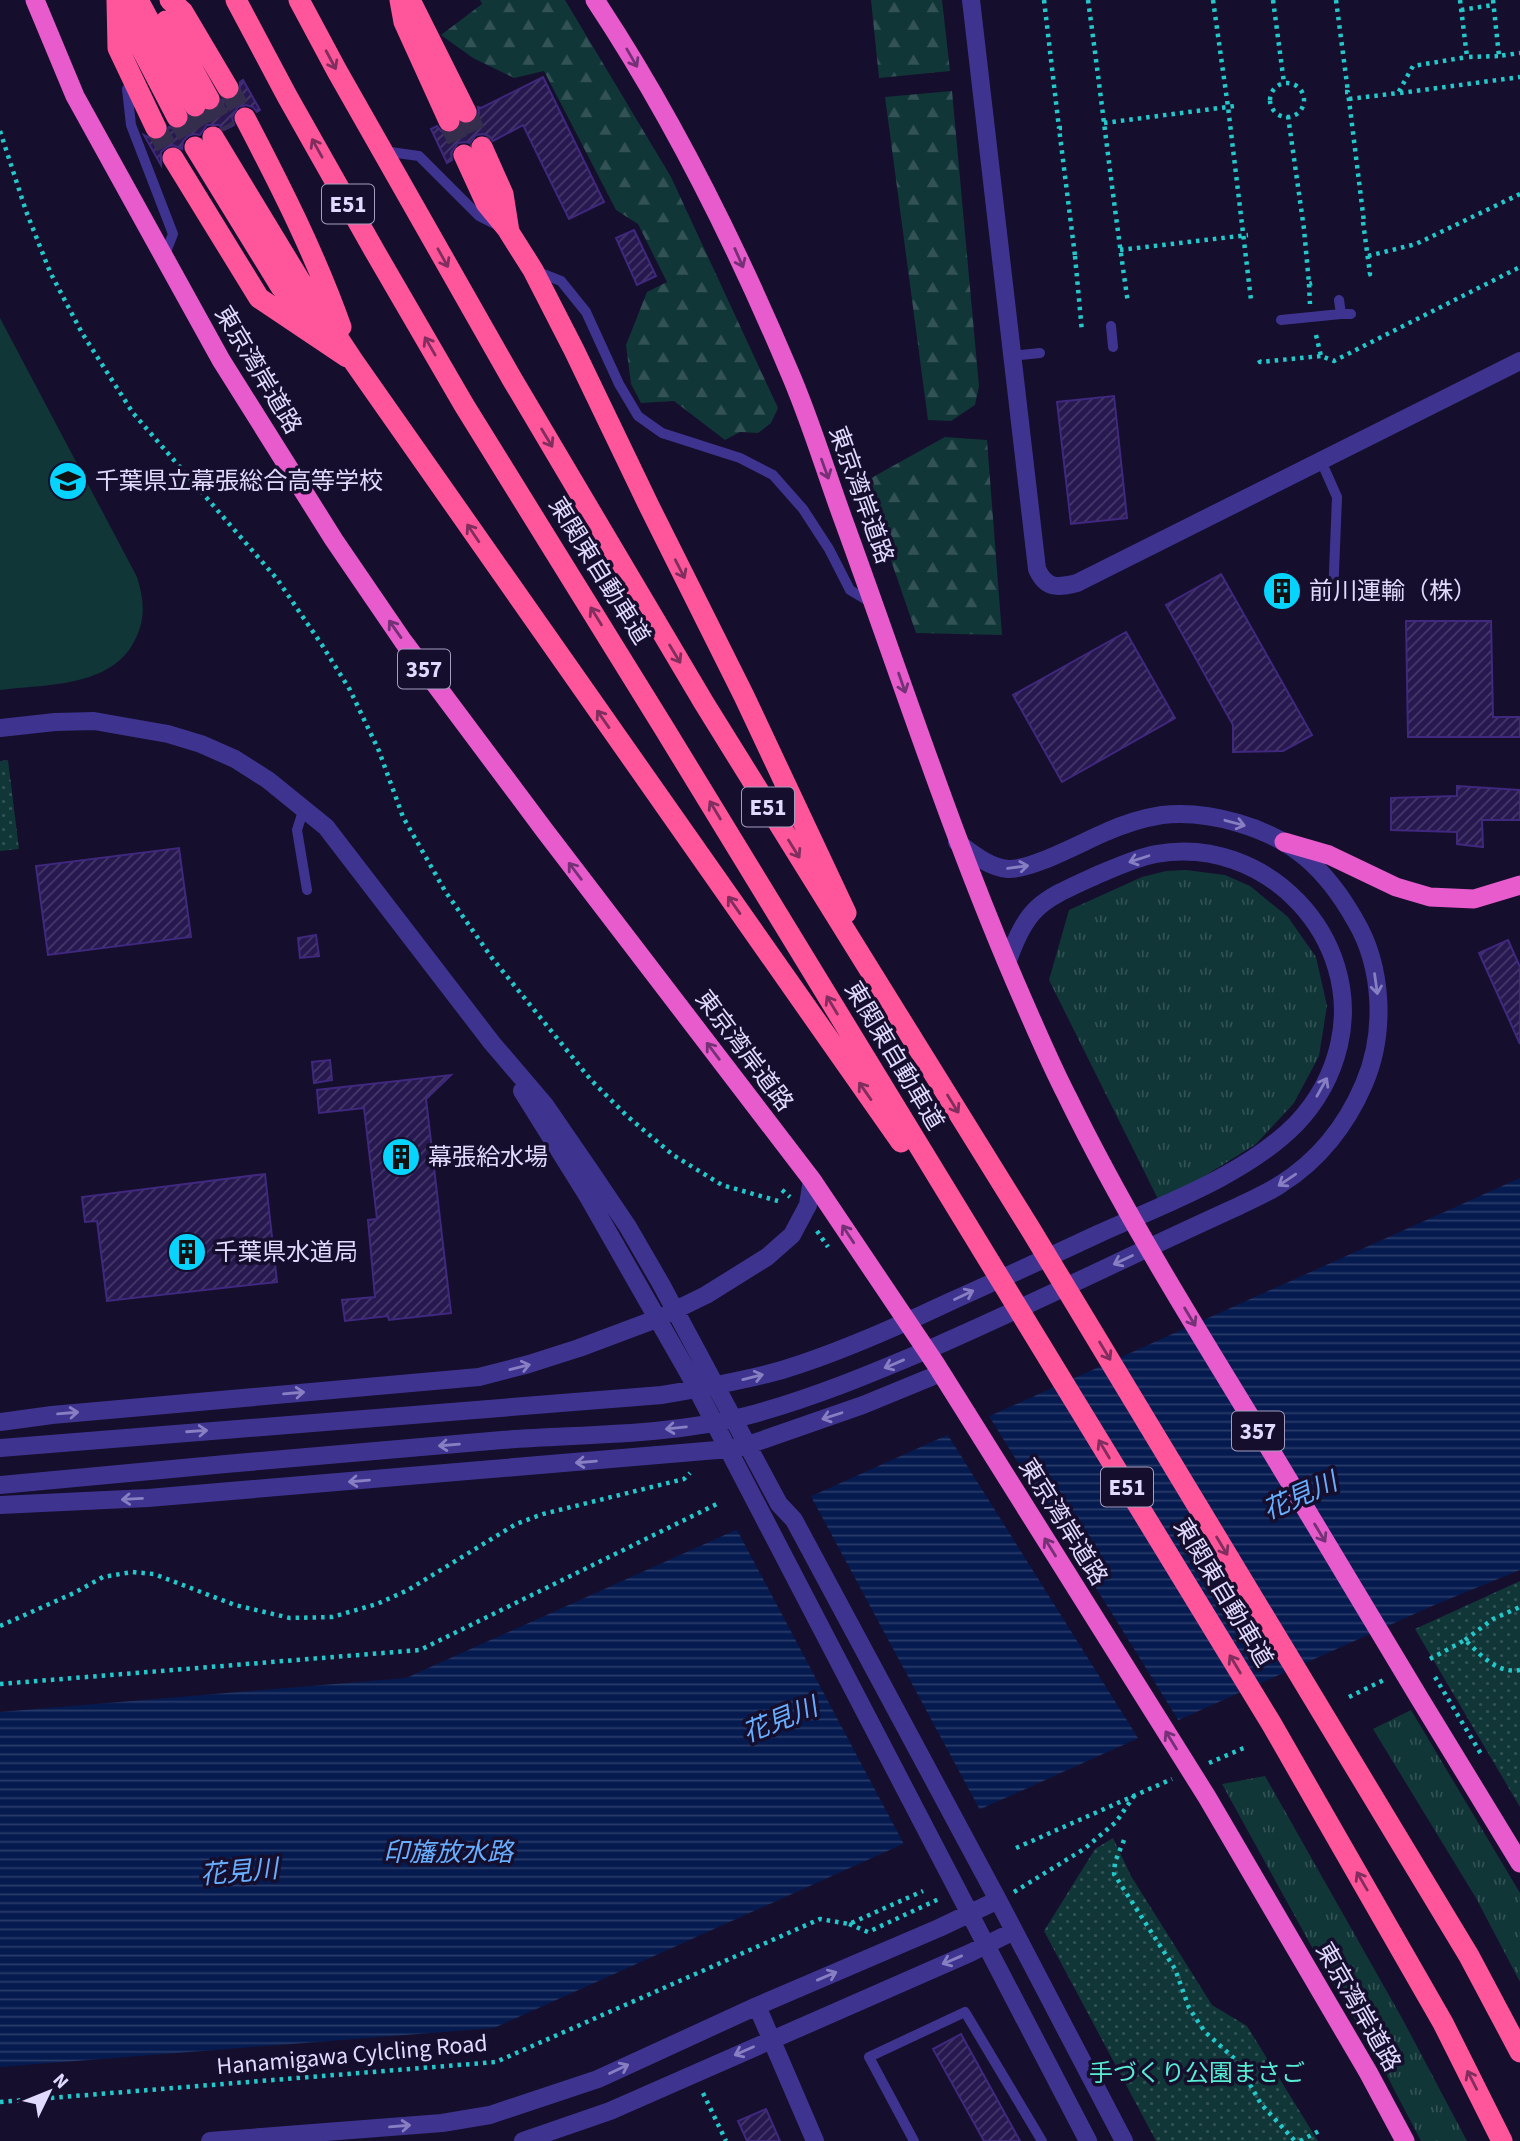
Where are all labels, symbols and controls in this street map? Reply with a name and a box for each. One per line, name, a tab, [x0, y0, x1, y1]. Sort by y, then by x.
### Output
one-way arrow	[625, 47, 639, 67]
one-way arrow	[324, 49, 338, 70]
one-way arrow	[310, 139, 324, 159]
road number: E51	[322, 184, 374, 224]
one-way arrow	[436, 247, 450, 267]
one-way arrow	[733, 247, 746, 269]
street label: 東京湾岸道路	[206, 299, 310, 441]
one-way arrow	[423, 336, 437, 356]
street label: 東京湾岸道路	[820, 421, 902, 569]
one-way arrow	[540, 427, 554, 447]
one-way arrow	[820, 457, 832, 479]
school or university icon: 千葉県立幕張総合高等学校	[47, 460, 89, 502]
place label: 千葉県立幕張総合高等学校	[95, 464, 383, 499]
street label: 東関東自動車道	[540, 490, 658, 652]
one-way arrow	[466, 524, 480, 543]
one-way arrow	[674, 558, 688, 579]
building icon: 前川運輸（株）	[1261, 570, 1303, 612]
place label: 前川運輸（株）	[1309, 574, 1477, 609]
one-way arrow	[588, 607, 602, 627]
one-way arrow	[388, 620, 402, 639]
one-way arrow	[669, 644, 683, 664]
road number: 357	[398, 650, 450, 688]
one-way arrow	[896, 672, 909, 694]
one-way arrow	[596, 710, 610, 729]
road number: E51	[742, 788, 794, 827]
one-way arrow	[707, 801, 721, 821]
one-way arrow	[1224, 817, 1246, 830]
one-way arrow	[787, 838, 801, 858]
one-way arrow	[1129, 854, 1151, 866]
one-way arrow	[1006, 860, 1029, 873]
one-way arrow	[568, 862, 583, 880]
one-way arrow	[727, 896, 741, 915]
one-way arrow	[1370, 972, 1383, 995]
street label: 東関東自動車道	[836, 975, 952, 1137]
street label: 東京湾岸道路	[687, 983, 801, 1119]
one-way arrow	[825, 995, 839, 1015]
one-way arrow	[706, 1043, 721, 1061]
one-way arrow	[1315, 1078, 1329, 1098]
one-way arrow	[858, 1082, 872, 1101]
one-way arrow	[946, 1094, 960, 1114]
building icon: 幕張給水場	[380, 1136, 422, 1178]
place label: 幕張給水場	[428, 1140, 548, 1175]
one-way arrow	[1278, 1173, 1297, 1187]
one-way arrow	[841, 1225, 855, 1245]
building icon: 千葉県水道局	[166, 1231, 208, 1273]
place label: 千葉県水道局	[214, 1235, 358, 1270]
one-way arrow	[1113, 1253, 1134, 1267]
one-way arrow	[954, 1288, 975, 1301]
one-way arrow	[1183, 1307, 1197, 1327]
one-way arrow	[1098, 1341, 1112, 1361]
one-way arrow	[883, 1358, 905, 1371]
one-way arrow	[508, 1360, 531, 1373]
one-way arrow	[741, 1370, 763, 1383]
one-way arrow	[283, 1386, 305, 1399]
one-way arrow	[56, 1406, 79, 1419]
one-way arrow	[821, 1411, 843, 1423]
road number: 357	[1232, 1412, 1284, 1450]
one-way arrow	[665, 1422, 688, 1435]
one-way arrow	[186, 1424, 208, 1437]
one-way arrow	[439, 1439, 461, 1452]
one-way arrow	[1097, 1440, 1111, 1460]
street label: 東京湾岸道路	[1010, 1452, 1116, 1592]
one-way arrow	[575, 1456, 597, 1469]
water label: 花見川	[1257, 1462, 1346, 1529]
road number: E51	[1101, 1468, 1153, 1506]
one-way arrow	[348, 1475, 371, 1488]
one-way arrow	[121, 1492, 144, 1505]
street label: 東関東自動車道	[1165, 1512, 1281, 1674]
one-way arrow	[1313, 1523, 1327, 1543]
one-way arrow	[1216, 1535, 1230, 1555]
one-way arrow	[1043, 1537, 1057, 1557]
one-way arrow	[1228, 1655, 1242, 1675]
water label: 花見川	[737, 1687, 826, 1752]
one-way arrow	[1164, 1730, 1178, 1750]
water label: 印旛放水路	[383, 1834, 515, 1871]
water label: 花見川	[199, 1850, 282, 1894]
one-way arrow	[1355, 1871, 1369, 1891]
street label: 東京湾岸道路	[1307, 1936, 1409, 2078]
one-way arrow	[942, 1954, 964, 1967]
one-way arrow	[816, 1969, 837, 1982]
street label: Hanamigawa Cylcling Road	[215, 2026, 489, 2084]
one-way arrow	[734, 2045, 755, 2058]
park label: 手づくり公園まさご	[1089, 2056, 1305, 2091]
north arrow	[14, 2057, 84, 2127]
one-way arrow	[608, 2062, 629, 2075]
text: N	[46, 2068, 75, 2095]
one-way arrow	[1464, 2070, 1478, 2091]
one-way arrow	[389, 2119, 411, 2132]

